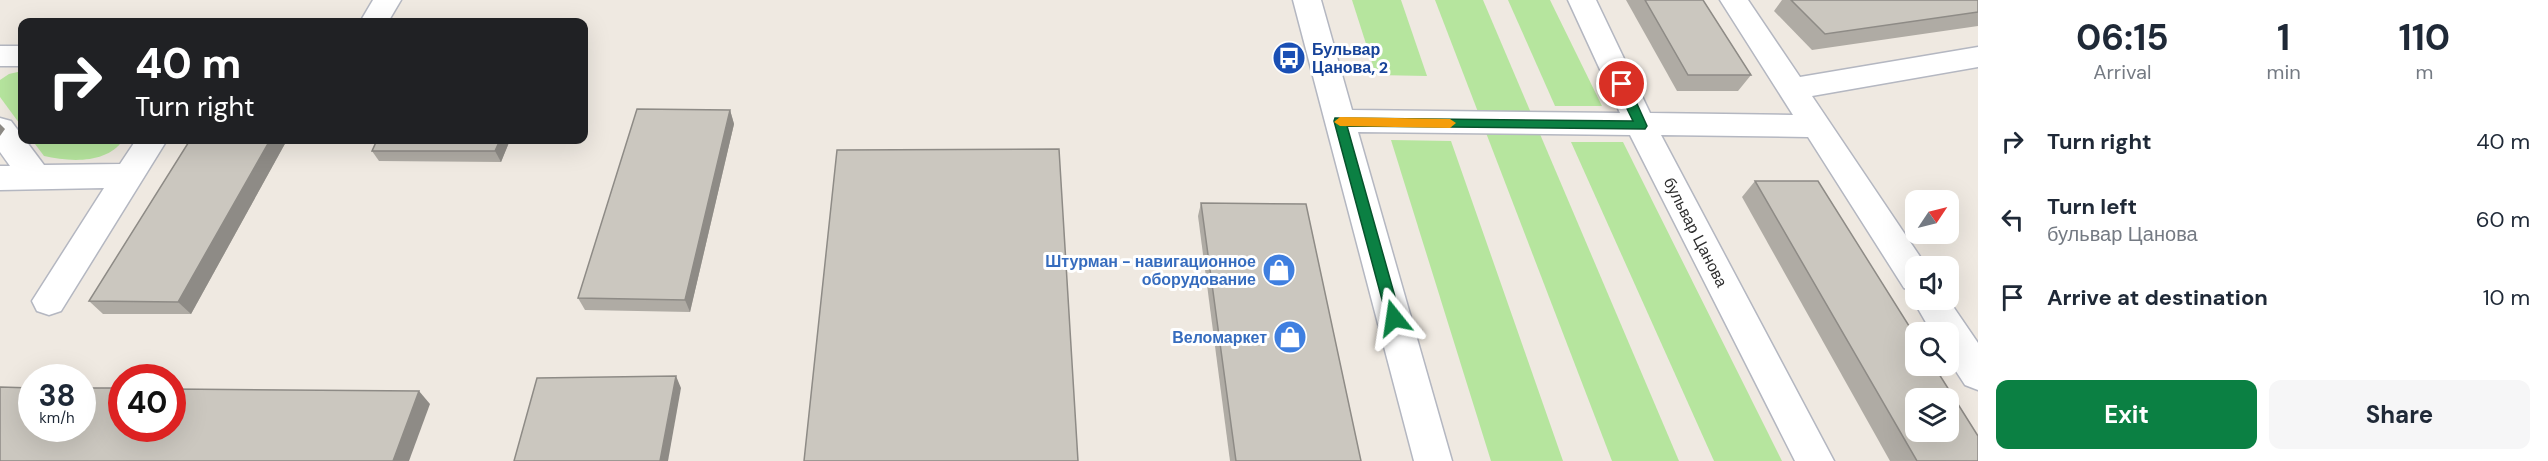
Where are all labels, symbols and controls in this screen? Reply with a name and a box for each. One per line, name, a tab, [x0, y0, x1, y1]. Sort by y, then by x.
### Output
text: 06:15	[2076, 14, 2169, 61]
text: 1	[2277, 14, 2290, 61]
text: 110	[2399, 14, 2450, 61]
text: 40 m	[135, 36, 241, 91]
place label: Бульвар Цанова, 2	[1312, 39, 1388, 78]
bus stop icon: Бульвар Цанова, 2	[1271, 40, 1307, 76]
icon: right	[36, 42, 114, 120]
pin	[1596, 58, 1647, 109]
text: Arrival	[2093, 59, 2151, 85]
text: min	[2267, 59, 2301, 85]
text: m	[2415, 59, 2433, 85]
icon: arrive	[1605, 67, 1638, 100]
text: Turn right	[135, 89, 255, 124]
icon: right	[1996, 125, 2029, 158]
text: Turn right	[2047, 127, 2152, 156]
text: 40 m	[2476, 127, 2530, 156]
street label: бульвар Цанова	[1659, 174, 1732, 291]
north arrow	[1905, 190, 1959, 244]
map controls	[1905, 190, 1959, 442]
text: Turn left	[2047, 192, 2137, 221]
icon: left	[1996, 203, 2029, 236]
text: 60 m	[2476, 205, 2530, 234]
text: бульвар Цанова	[2047, 221, 2198, 247]
place label: Штурман - навигационное оборудование	[1045, 251, 1256, 290]
shop icon: Штурман - навигационное оборудование	[1261, 252, 1297, 288]
button: sound	[1905, 256, 1959, 310]
icon: arrive	[1996, 281, 2029, 314]
text: Arrive at destination	[2047, 283, 2268, 312]
text: 10 m	[2483, 283, 2530, 312]
position arrow	[1362, 286, 1426, 350]
shop icon: Веломаркет	[1272, 319, 1308, 355]
button: search	[1905, 322, 1959, 376]
place label: Веломаркет	[1172, 327, 1267, 348]
speed limit sign: 40	[108, 364, 186, 442]
text: 38	[38, 376, 76, 415]
button: Exit	[1996, 380, 2257, 449]
button: Share	[2269, 380, 2530, 449]
button: layers	[1905, 388, 1959, 442]
text: km/h	[39, 408, 75, 428]

